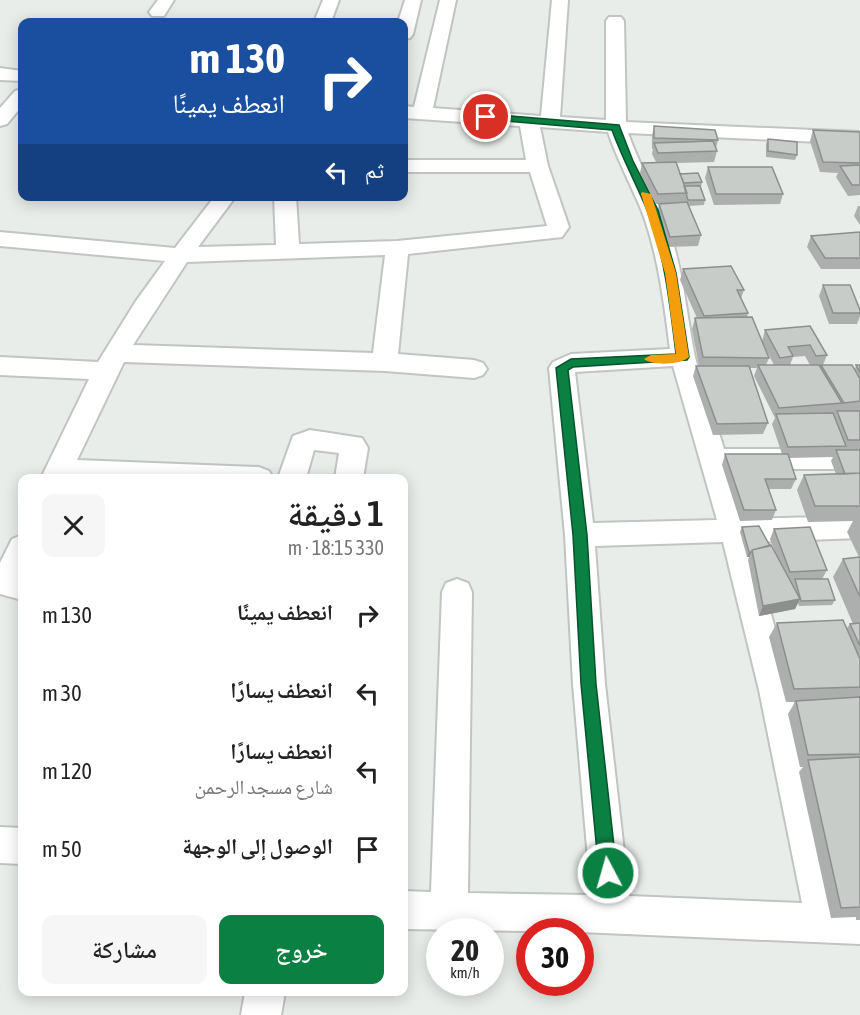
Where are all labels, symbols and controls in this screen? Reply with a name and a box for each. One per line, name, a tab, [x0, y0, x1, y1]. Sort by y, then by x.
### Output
text: 130 m	[190, 34, 285, 82]
icon: right	[306, 42, 384, 120]
text: انعطف يمينًا	[172, 88, 285, 119]
pin	[460, 91, 511, 142]
icon: arrive	[469, 100, 502, 133]
icon: left	[320, 156, 353, 189]
text: ثم	[365, 157, 384, 183]
text: 1 دقيقة	[287, 492, 384, 534]
button: close	[42, 494, 105, 557]
text: 330 m · 18:15	[288, 536, 384, 559]
text: انعطف يمينًا	[237, 599, 333, 625]
icon: right	[351, 599, 384, 632]
text: 130 m	[42, 602, 92, 628]
text: انعطف يسارًا	[230, 677, 333, 703]
icon: left	[351, 677, 384, 710]
text: 30 m	[42, 680, 82, 706]
text: انعطف يسارًا	[230, 738, 333, 764]
icon: left	[351, 755, 384, 788]
text: 120 m	[42, 758, 92, 784]
text: شارع مسجد الرحمن	[195, 775, 333, 798]
text: الوصول إلى الوجهة	[182, 833, 333, 859]
icon: arrive	[351, 833, 384, 866]
text: 50 m	[42, 836, 82, 862]
position arrow	[576, 841, 640, 905]
button: مشاركة	[42, 915, 207, 984]
button: خروج	[219, 915, 384, 984]
speed limit sign: 30	[516, 918, 594, 996]
text: 20	[451, 933, 479, 967]
text: km/h	[450, 964, 480, 981]

